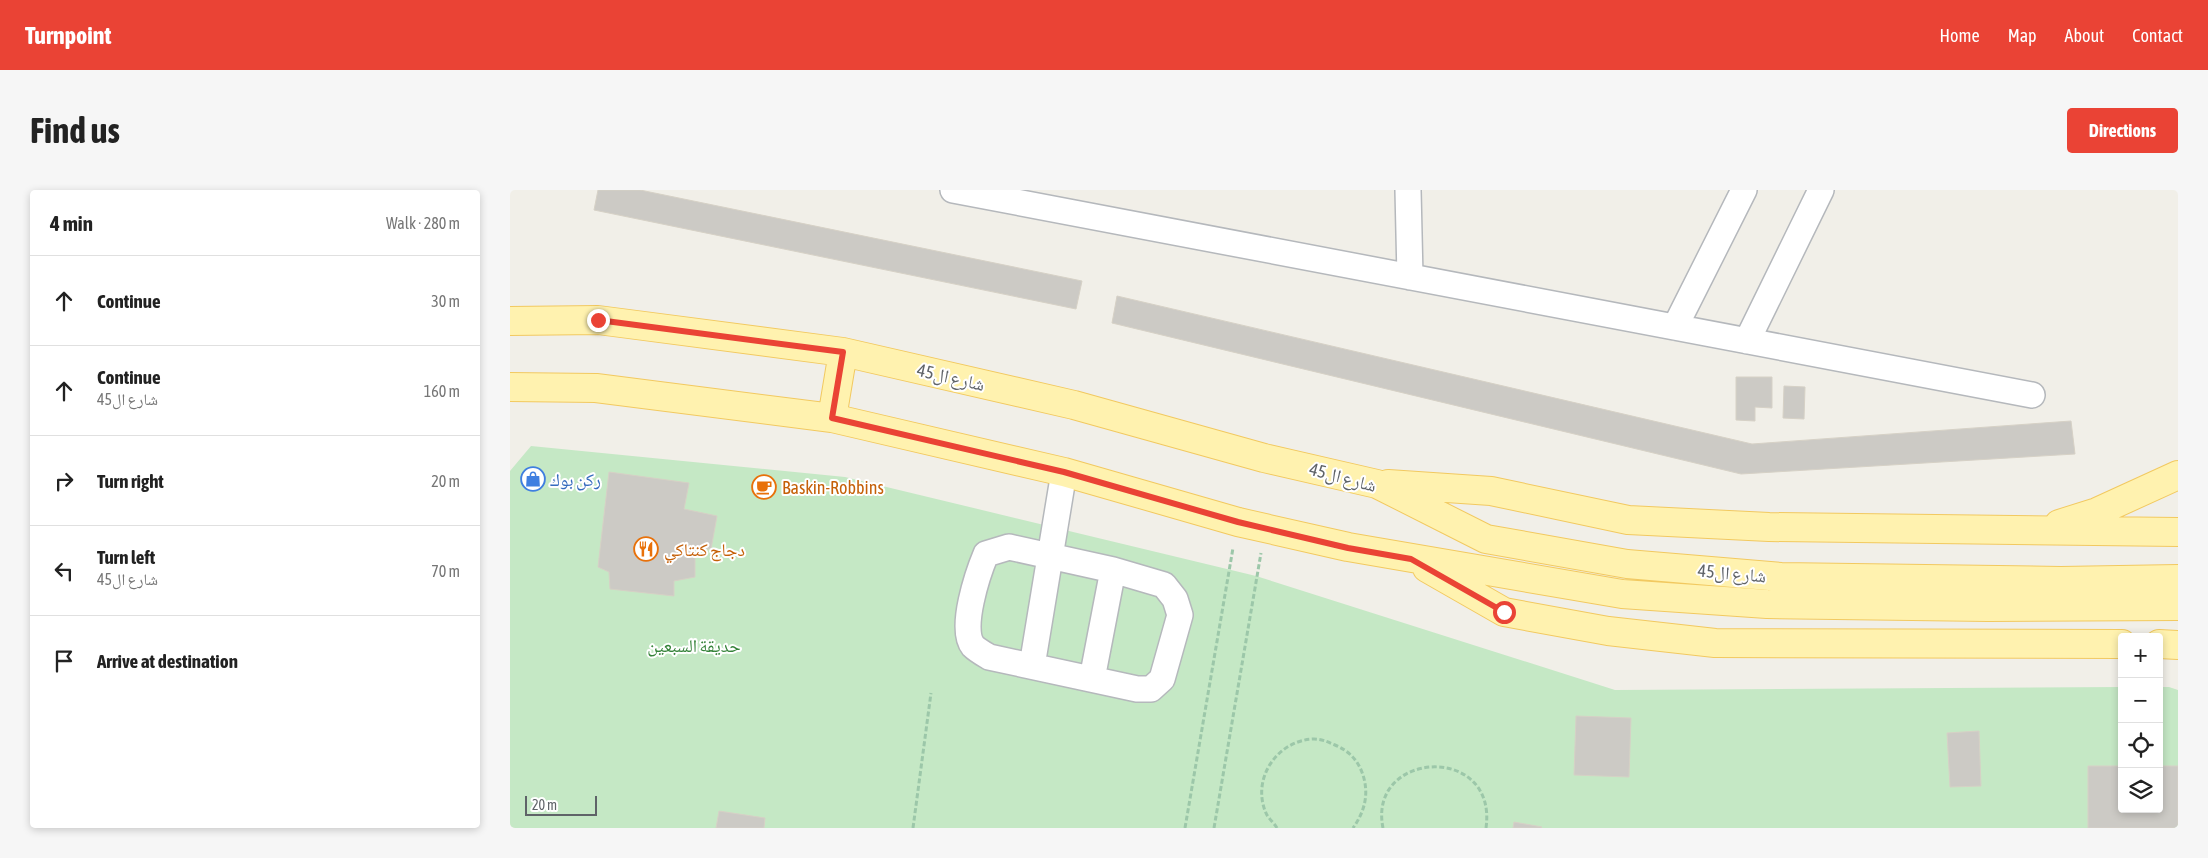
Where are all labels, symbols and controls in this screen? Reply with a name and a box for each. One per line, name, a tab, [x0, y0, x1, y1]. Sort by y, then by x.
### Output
text: Turnpoint	[25, 22, 111, 49]
text: Home	[1940, 25, 1980, 46]
text: Map	[2008, 25, 2037, 46]
text: About	[2065, 25, 2104, 46]
text: Contact	[2132, 25, 2183, 46]
button: Directions	[2067, 108, 2178, 153]
text: Find us	[30, 110, 120, 150]
text: 4 min	[50, 211, 93, 235]
text: Walk · 280 m	[386, 214, 460, 232]
icon: ahead	[50, 287, 78, 315]
text: Continue	[97, 290, 161, 312]
text: 30 m	[431, 292, 460, 310]
route end	[587, 309, 610, 332]
street label: شارع ال45	[915, 359, 987, 396]
text: Continue	[97, 366, 161, 388]
icon: ahead	[50, 377, 78, 405]
text: 160 m	[424, 382, 460, 400]
text: شارع ال45	[97, 390, 158, 408]
street label: شارع ال45	[1307, 458, 1379, 497]
shop icon: ركن بوك	[520, 466, 546, 492]
icon: right	[50, 467, 78, 495]
place label: ركن بوك	[550, 469, 601, 491]
text: Turn right	[97, 470, 164, 492]
text: 20 m	[431, 472, 460, 490]
cafe icon: Baskin-Robbins	[751, 474, 777, 500]
place label: Baskin-Robbins	[782, 477, 884, 498]
restaurant icon: دجاج كنتاكي	[633, 536, 659, 562]
place label: دجاج كنتاكي	[664, 539, 745, 564]
text: Turn left	[97, 546, 155, 568]
icon: left	[50, 557, 78, 585]
street label: شارع ال45	[1697, 560, 1767, 587]
text: 70 m	[431, 562, 460, 580]
text: شارع ال45	[97, 570, 158, 588]
route start	[1493, 601, 1516, 624]
map controls	[2118, 633, 2163, 813]
button: +	[2118, 633, 2163, 678]
park label: حديقة السبعين	[647, 635, 741, 657]
icon: arrive	[50, 647, 78, 675]
text: Arrive at destination	[97, 650, 238, 672]
button: −	[2118, 678, 2163, 723]
button: locate	[2118, 723, 2163, 768]
button: layers	[2118, 768, 2163, 813]
scale bar	[525, 793, 598, 816]
text: 20 m	[532, 797, 557, 813]

